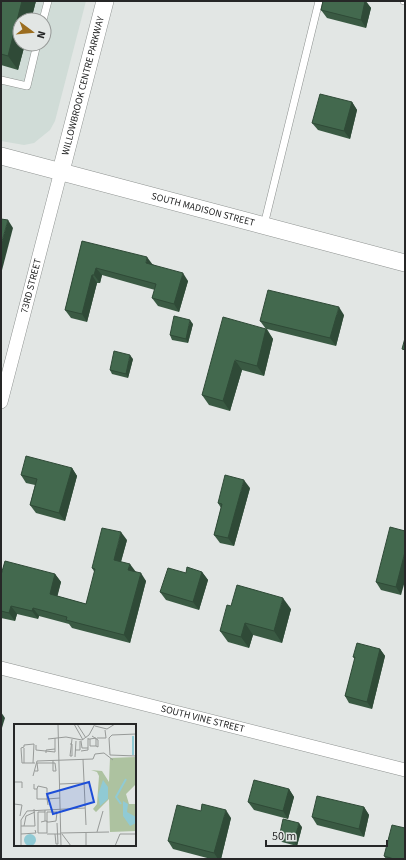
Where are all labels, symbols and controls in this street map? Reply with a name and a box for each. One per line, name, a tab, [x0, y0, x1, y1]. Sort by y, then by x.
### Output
north arrow	[12, 12, 52, 52]
street label: WILLOWBROOK CENTRE PARKWAY	[58, 15, 108, 157]
text: N	[33, 29, 49, 40]
street label: SOUTH MADISON STREET	[150, 189, 257, 230]
street label: 73RD STREET	[17, 256, 45, 315]
street label: SOUTH VINE STREET	[159, 702, 247, 736]
inset map	[14, 724, 136, 846]
scale bar	[266, 822, 387, 848]
text: 50 m	[272, 828, 296, 845]

